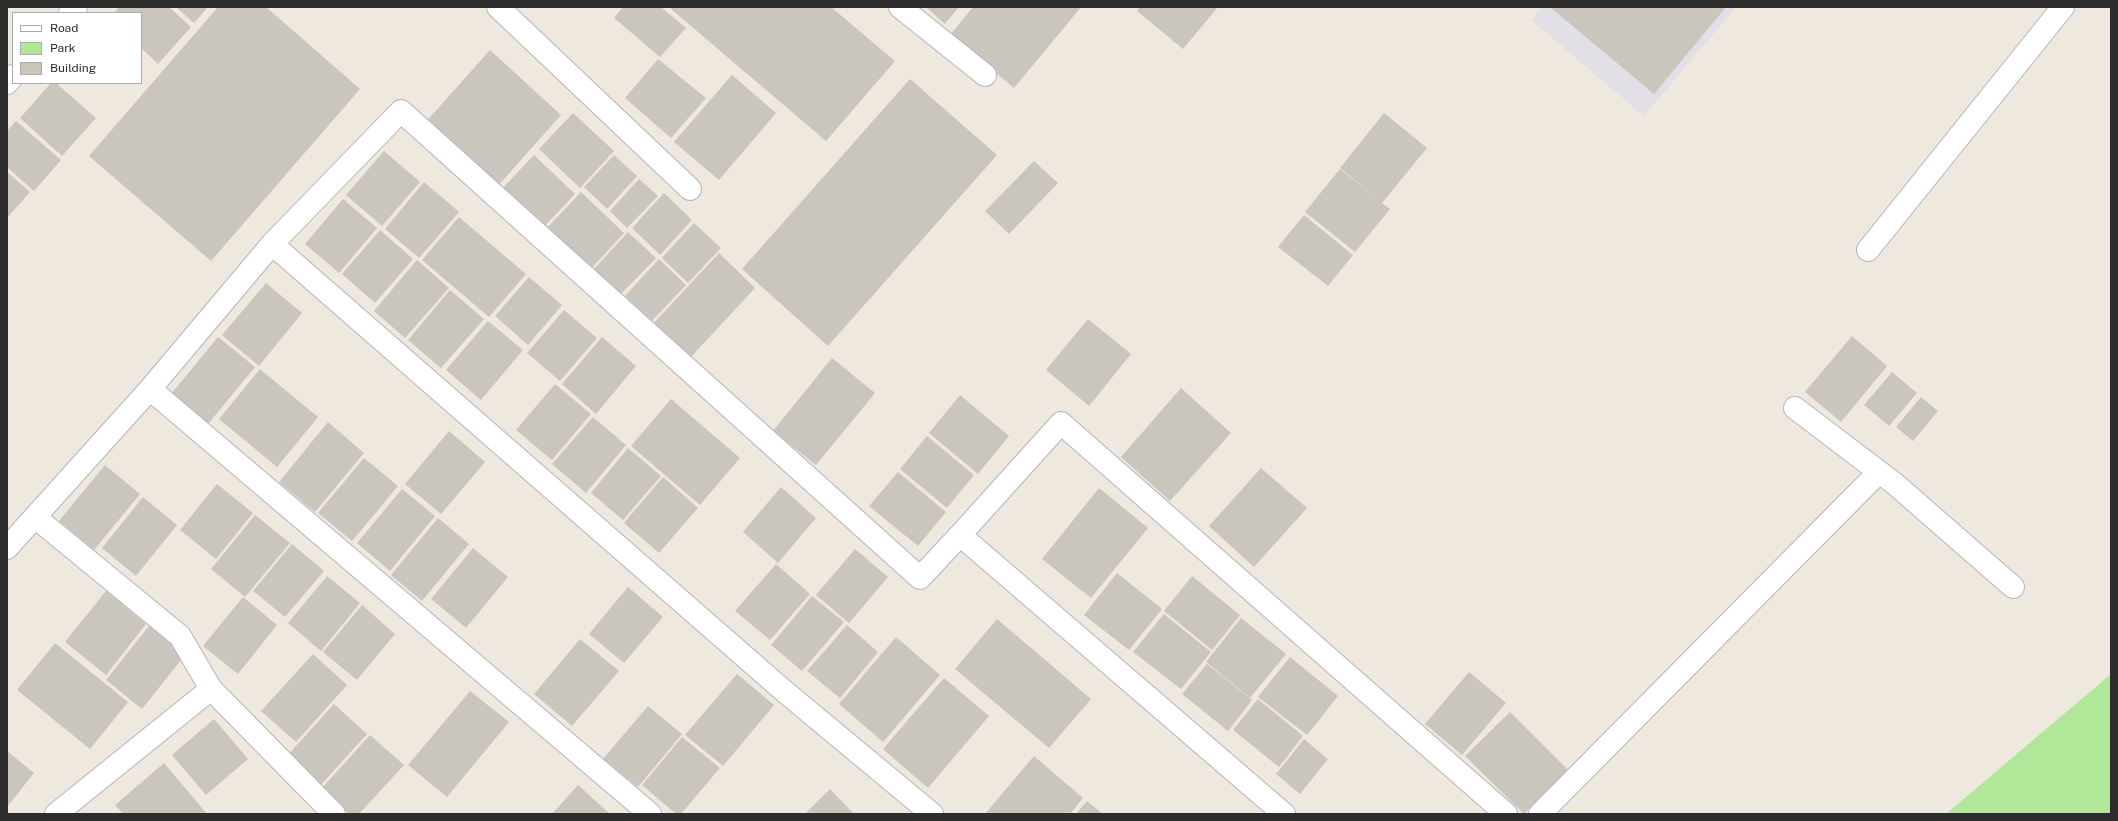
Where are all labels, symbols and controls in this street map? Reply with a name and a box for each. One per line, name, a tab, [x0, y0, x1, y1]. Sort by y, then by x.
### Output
legend	[12, 12, 142, 84]
text: Road	[50, 21, 78, 35]
text: Park	[50, 41, 76, 55]
text: Building	[50, 61, 96, 75]

